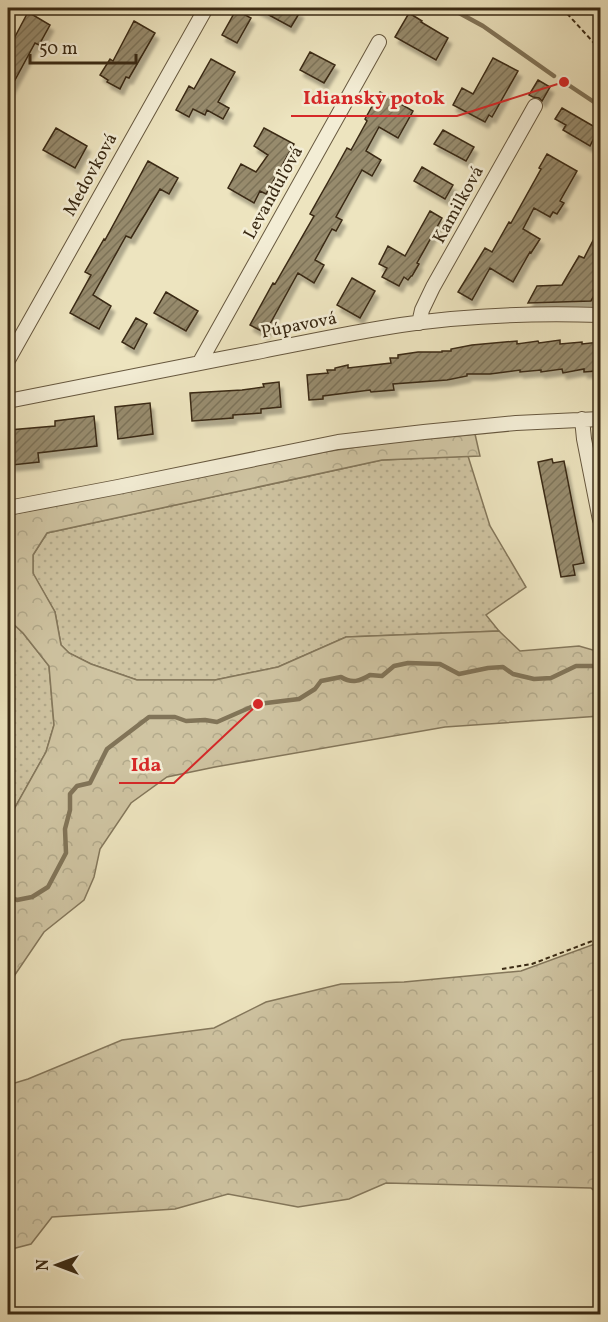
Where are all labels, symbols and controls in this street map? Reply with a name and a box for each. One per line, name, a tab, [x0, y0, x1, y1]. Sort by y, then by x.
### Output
scale bar	[30, 27, 136, 65]
text: 50 m	[39, 37, 78, 62]
callout: Idiansky potok	[291, 78, 457, 116]
text: Idiansky potok	[303, 85, 445, 113]
street label: Medovková	[58, 129, 124, 221]
street label: Levanduľová	[238, 142, 310, 244]
street label: Kamilková	[427, 162, 491, 248]
street label: Púpavová	[259, 306, 339, 346]
callout: Ida	[119, 745, 174, 783]
text: Ida	[131, 752, 161, 780]
north arrow	[27, 1235, 87, 1295]
text: N	[33, 1259, 55, 1271]

